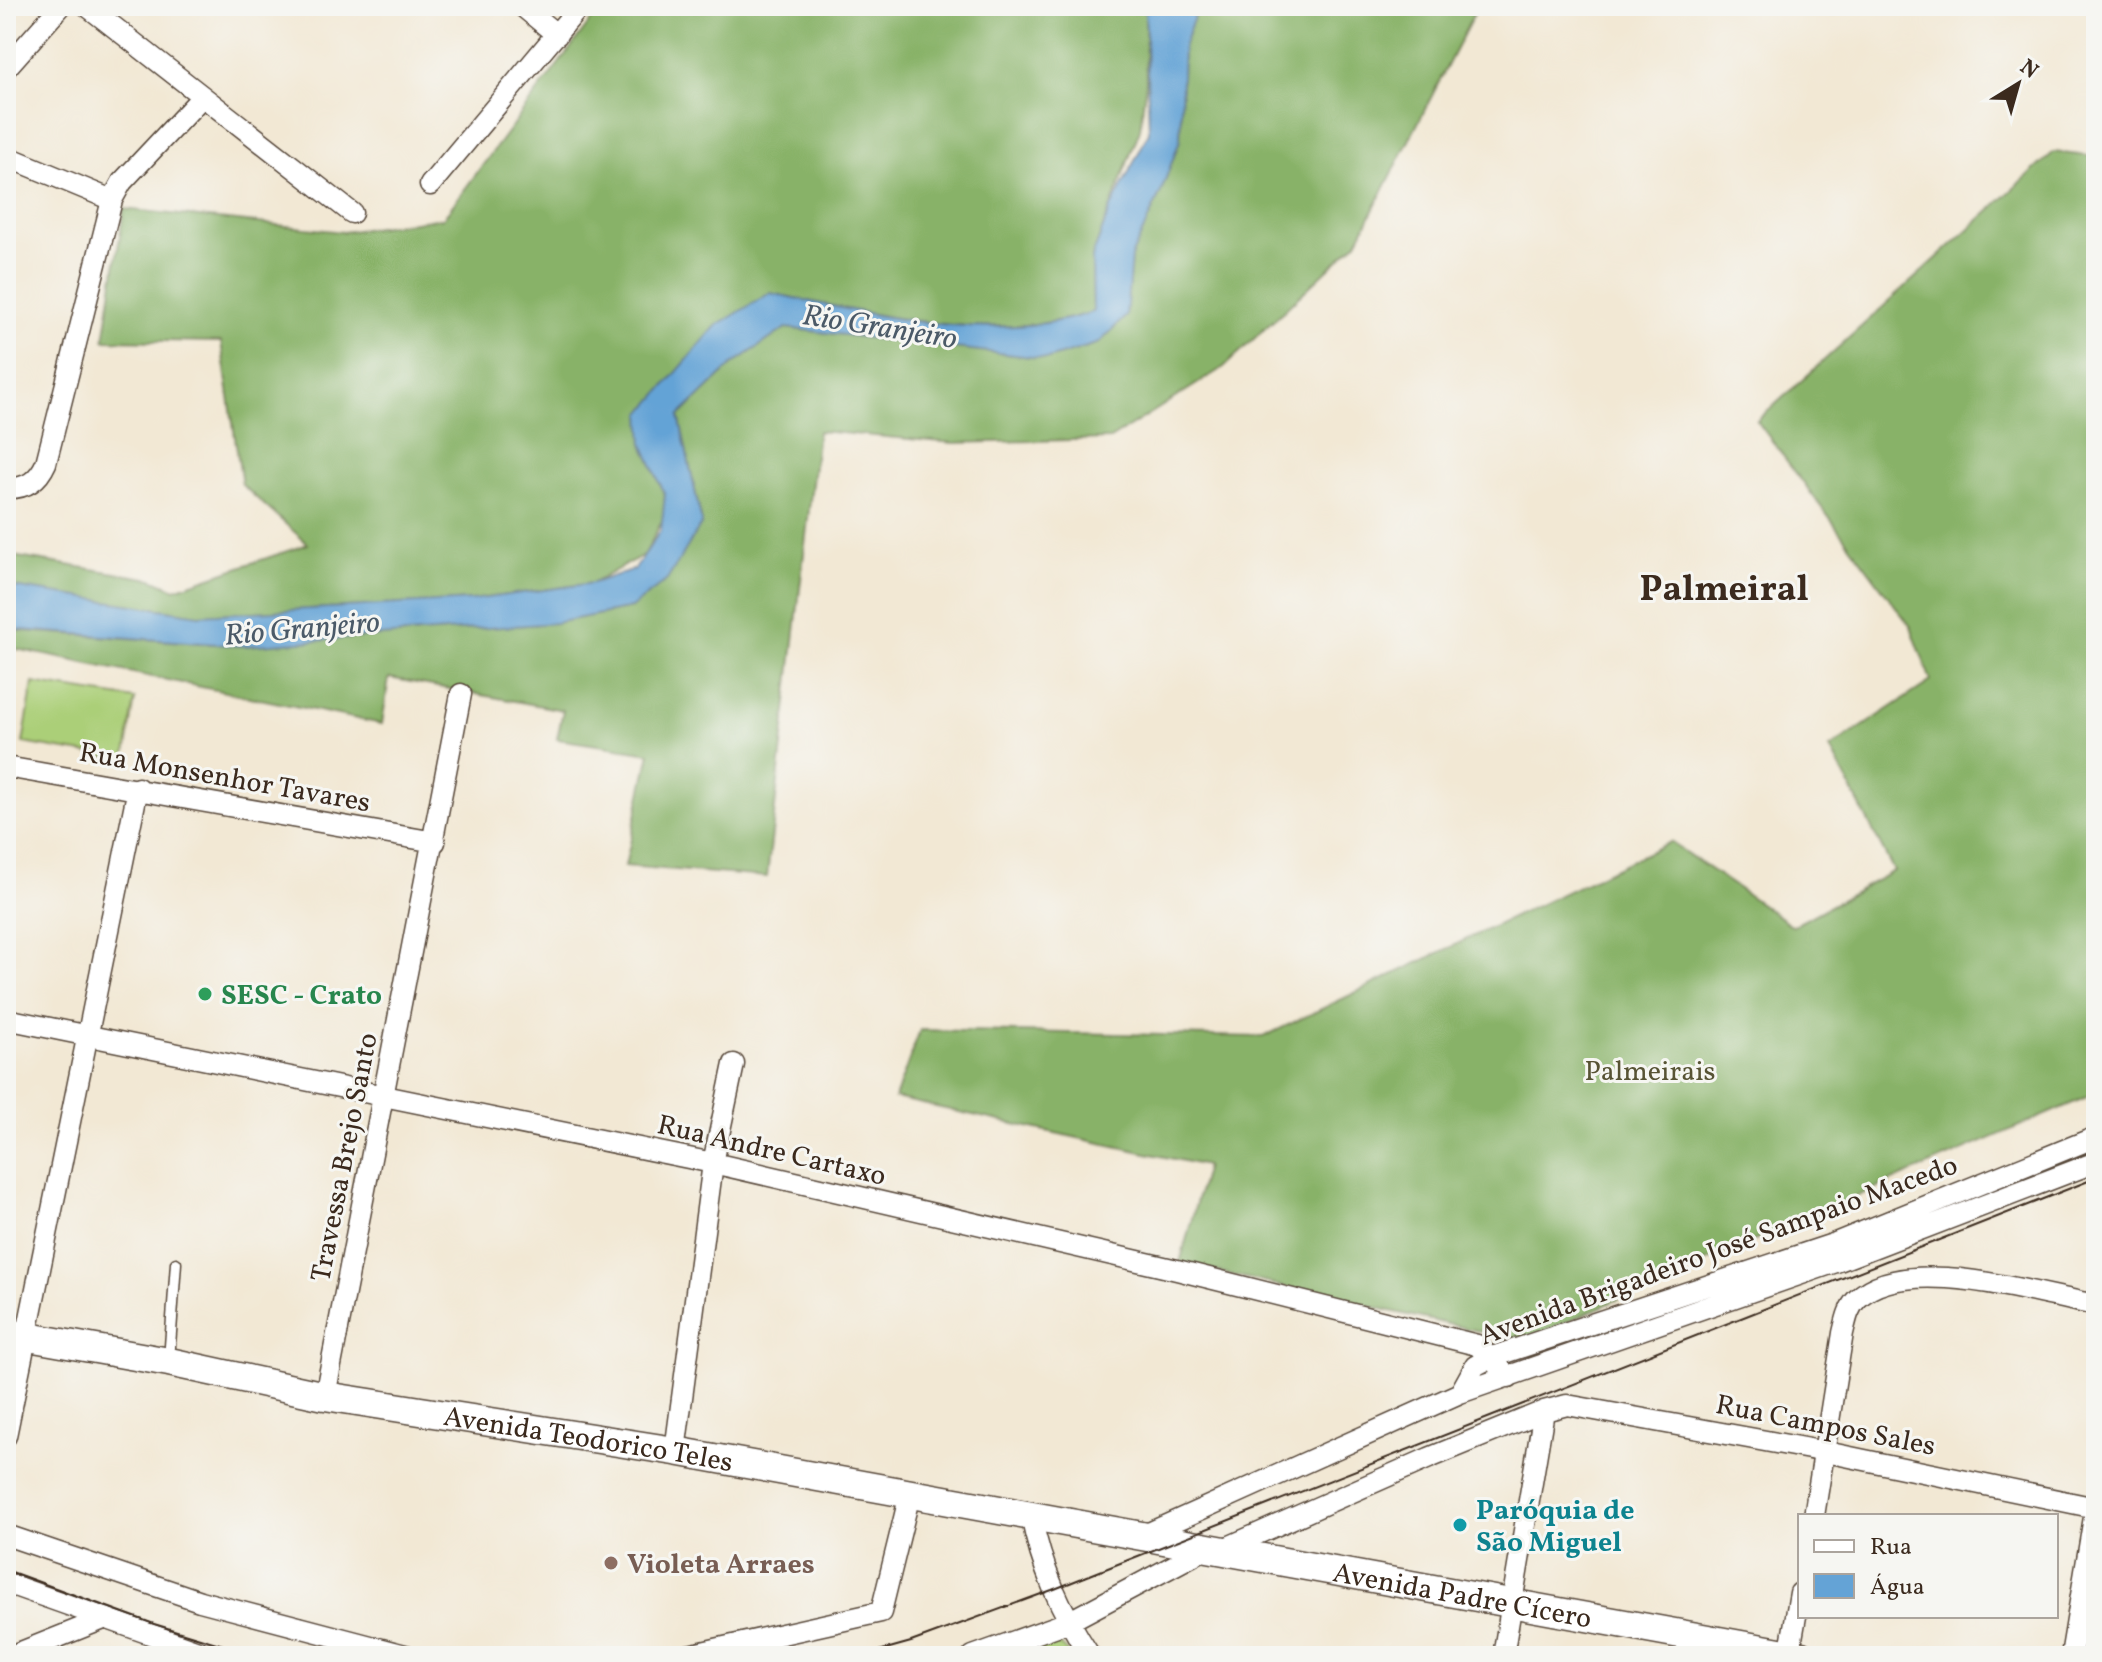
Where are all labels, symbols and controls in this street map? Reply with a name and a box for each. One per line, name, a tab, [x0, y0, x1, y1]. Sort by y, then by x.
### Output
north arrow	[1978, 44, 2058, 124]
text: N	[2013, 53, 2044, 87]
water label: Rio Granjeiro	[800, 295, 960, 361]
district label: Palmeiral	[1639, 566, 1809, 616]
water label: Rio Granjeiro	[223, 602, 382, 658]
street label: Rua Monsenhor Tavares	[76, 734, 373, 823]
place label: SESC - Crato	[221, 977, 382, 1016]
marker: SESC - Crato	[196, 985, 214, 1003]
street label: Travessa Brejo Santo	[302, 1030, 389, 1285]
park label: Palmeirais	[1584, 1053, 1716, 1092]
street label: Rua Andre Cartaxo	[653, 1106, 890, 1197]
street label: Avenida Brigadeiro José Sampaio Macedo	[1474, 1146, 1963, 1356]
street label: Rua Campos Sales	[1712, 1386, 1939, 1467]
street label: Avenida Teodorico Teles	[441, 1398, 736, 1483]
place label: Paróquia de São Miguel	[1476, 1492, 1634, 1563]
legend	[1798, 1514, 2058, 1618]
marker: Paróquia de São Miguel	[1451, 1516, 1469, 1534]
text: Rua	[1870, 1531, 1912, 1565]
place label: Violeta Arraes	[627, 1546, 815, 1585]
marker: Violeta Arraes	[602, 1554, 620, 1572]
street label: Avenida Padre Cícero	[1330, 1554, 1595, 1640]
text: Água	[1870, 1571, 1925, 1605]

